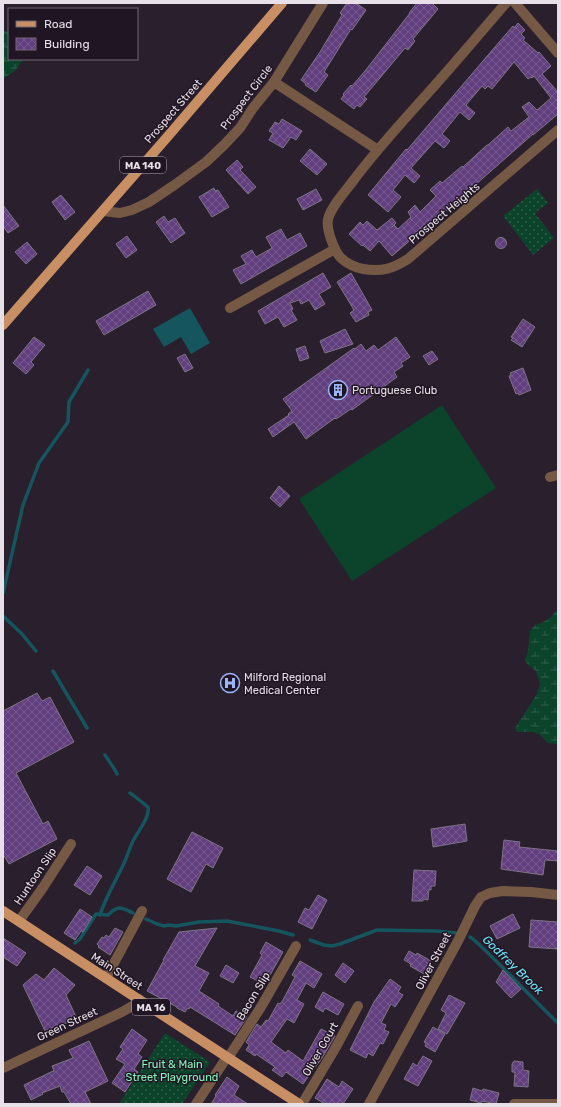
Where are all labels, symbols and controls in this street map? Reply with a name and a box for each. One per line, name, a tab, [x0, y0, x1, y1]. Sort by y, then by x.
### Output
legend	[8, 8, 138, 60]
text: Road	[44, 17, 72, 31]
text: Building	[44, 37, 90, 51]
street label: Prospect Circle	[218, 62, 275, 132]
street label: Prospect Street	[142, 76, 205, 146]
road number: MA 140	[120, 157, 166, 173]
street label: Prospect Heights	[406, 180, 483, 247]
building icon: Portuguese Club	[327, 379, 349, 401]
place label: Portuguese Club	[352, 384, 437, 397]
place label: Milford Regional Medical Center	[244, 671, 326, 697]
hospital icon: Milford Regional Medical Center	[219, 672, 241, 694]
street label: Huntoon Slip	[12, 845, 59, 907]
street label: Oliver Street	[413, 930, 454, 992]
water label: Godfrey Brook	[480, 932, 547, 998]
street label: Main Street	[89, 950, 145, 993]
street label: Bacon Slip	[234, 970, 273, 1023]
road number: MA 16	[132, 999, 170, 1015]
street label: Green Street	[35, 1005, 100, 1044]
street label: Oliver Court	[300, 1019, 341, 1079]
park label: Fruit & Main Street Playground	[126, 1058, 218, 1084]

